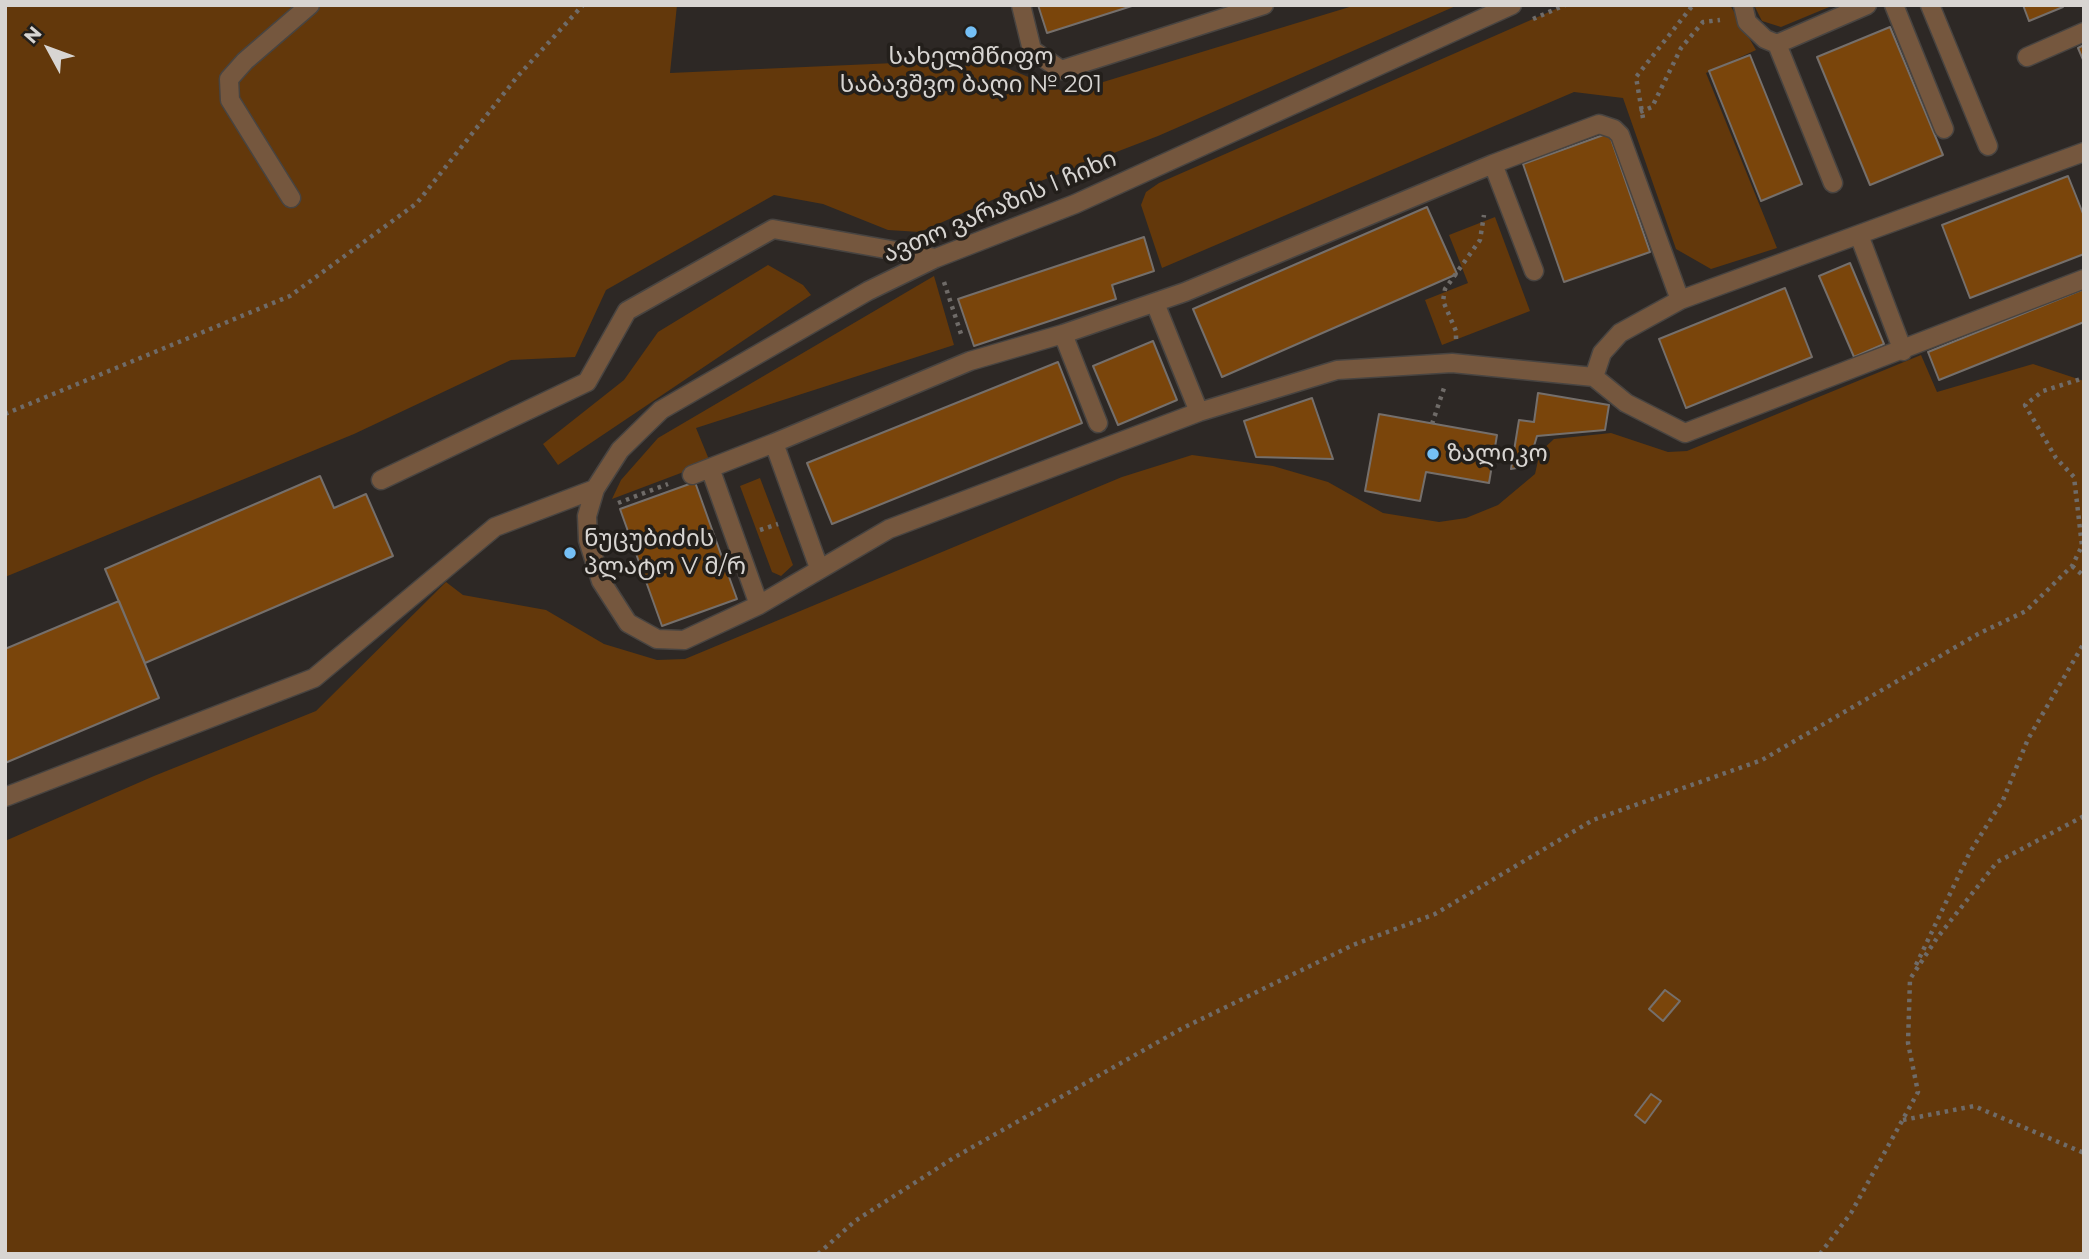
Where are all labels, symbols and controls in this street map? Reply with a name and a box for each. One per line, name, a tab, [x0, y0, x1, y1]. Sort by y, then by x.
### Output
north arrow	[14, 14, 84, 84]
text: N	[19, 22, 46, 48]
marker: სახელმწიფო საბავშვო ბაღი № 201	[963, 24, 979, 40]
place label: სახელმწიფო საბავშვო ბაღი № 201	[840, 43, 1102, 99]
street label: ავთო ვარაზის I ჩიხი	[879, 145, 1121, 269]
place label: ზალიკო	[1447, 440, 1548, 468]
marker: ზალიკო	[1425, 446, 1441, 462]
place label: ნუცუბიძის პლატო V მ/რ	[584, 525, 746, 581]
marker: ნუცუბიძის პლატო V მ/რ	[562, 545, 578, 561]

